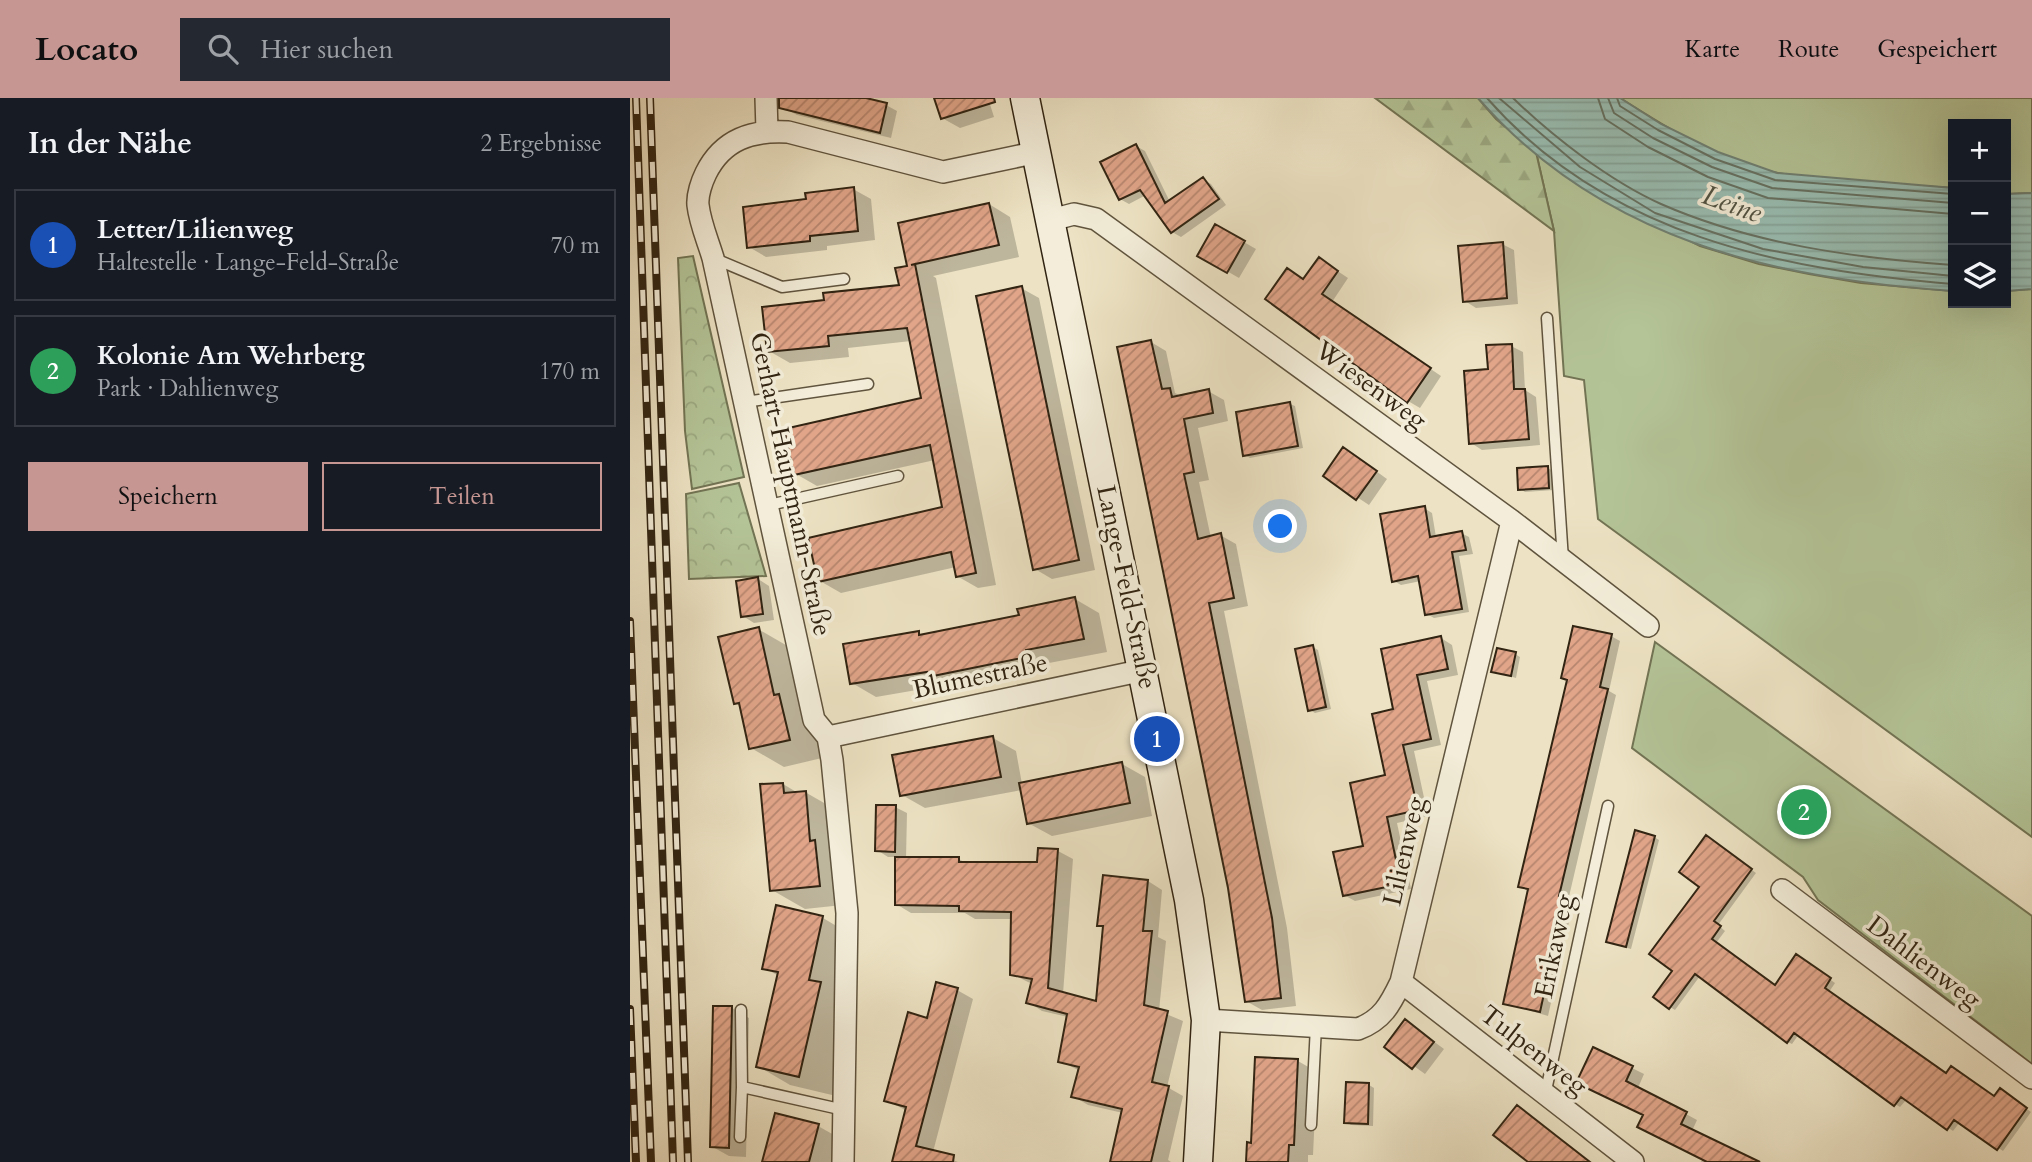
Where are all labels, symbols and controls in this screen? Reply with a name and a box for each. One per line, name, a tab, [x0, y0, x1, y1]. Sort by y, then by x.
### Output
search box	[180, 18, 670, 81]
text: Locato	[35, 27, 138, 72]
icon: search	[204, 30, 242, 68]
text: Hier suchen	[260, 32, 393, 67]
text: Karte	[1685, 33, 1740, 66]
text: Route	[1778, 33, 1839, 66]
text: Gespeichert	[1877, 33, 1997, 66]
map controls	[1948, 119, 2011, 308]
button: +	[1948, 119, 2011, 182]
text: In der Nähe	[28, 123, 192, 164]
text: 2 Ergebnisse	[480, 128, 602, 159]
water label: Leine	[1697, 176, 1767, 232]
button: −	[1948, 182, 2011, 245]
text: Letter/Lilienweg	[97, 212, 293, 247]
text: 1	[47, 230, 59, 261]
text: 70 m	[551, 230, 600, 261]
button: layers	[1948, 245, 2011, 308]
text: Haltestelle · Lange-Feld-Straße	[97, 247, 399, 278]
street label: Gerhart-Hauptmann-Straße	[742, 329, 840, 639]
street label: Wiesenweg	[1307, 332, 1434, 438]
text: Kolonie Am Wehrberg	[97, 338, 365, 373]
text: 2	[47, 356, 59, 387]
text: 170 m	[539, 356, 600, 387]
text: Park · Dahlienweg	[97, 373, 278, 404]
button: Speichern	[28, 462, 308, 531]
button: Teilen	[322, 462, 602, 531]
street label: Lange-Feld-Straße	[1088, 482, 1166, 692]
your location	[1263, 509, 1297, 543]
street label: Blumestraße	[909, 645, 1051, 707]
pin: 1	[1134, 713, 1180, 765]
pin: 2	[1781, 786, 1827, 838]
street label: Lilienweg	[1374, 793, 1434, 909]
street label: Erikaweg	[1526, 890, 1582, 1001]
street label: Dahlienweg	[1860, 908, 1989, 1017]
street label: Tulpenweg	[1473, 997, 1595, 1103]

